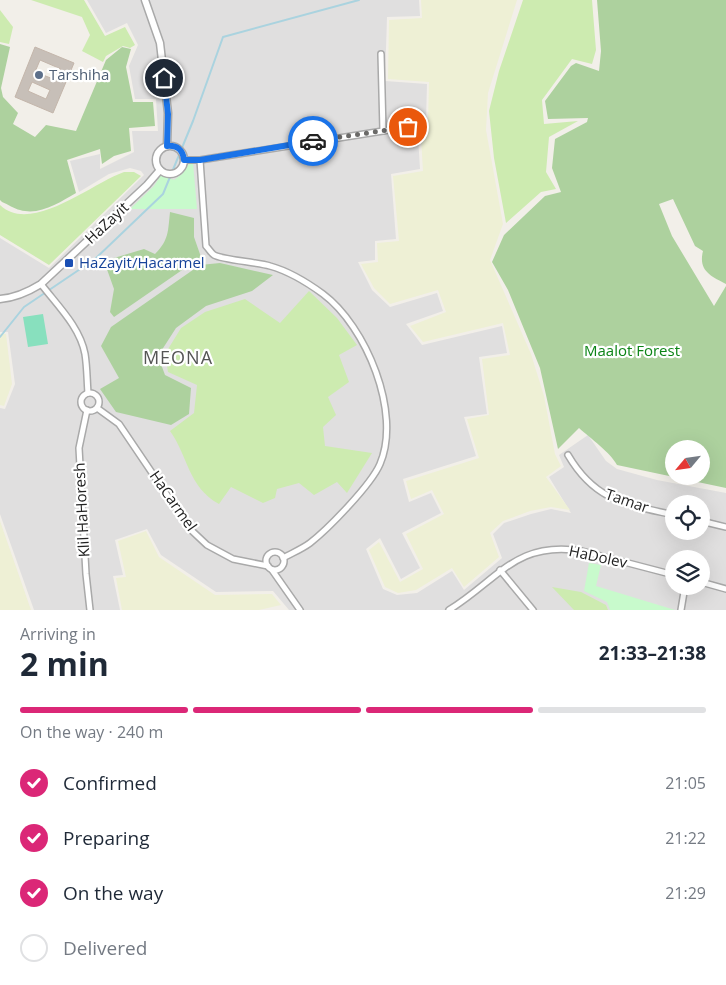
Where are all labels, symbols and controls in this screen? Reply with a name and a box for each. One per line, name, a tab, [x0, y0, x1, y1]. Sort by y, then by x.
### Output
pin	[143, 57, 185, 99]
place label: Tarshiha	[49, 64, 109, 84]
icon: home	[150, 64, 178, 92]
marker: Tarshiha	[33, 69, 45, 81]
pin	[387, 106, 429, 148]
icon: bag	[394, 113, 422, 141]
courier	[288, 116, 338, 166]
icon: car	[299, 127, 327, 155]
street label: HaZayit	[80, 197, 133, 248]
place label: HaZayit/Hacarmel	[79, 252, 205, 272]
marker: HaZayit/Hacarmel	[63, 257, 75, 269]
park label: Maalot Forest	[584, 340, 680, 360]
district label: MEONA	[143, 345, 213, 369]
north arrow	[665, 440, 710, 485]
map controls	[665, 440, 710, 595]
street label: Klil HaHoresh	[69, 462, 93, 558]
street label: HaCarmel	[146, 466, 202, 535]
street label: Tamar	[603, 483, 652, 517]
button: locate	[665, 495, 710, 540]
street label: HaDolev	[567, 540, 630, 572]
button: layers	[665, 550, 710, 595]
text: Arriving in	[20, 623, 96, 645]
text: 21:33–21:38	[599, 640, 706, 666]
text: 2 min	[20, 642, 109, 685]
text: On the way · 240 m	[20, 721, 163, 743]
icon: check	[20, 769, 48, 797]
text: Confirmed	[63, 770, 157, 796]
text: 21:05	[665, 772, 706, 794]
icon: check	[20, 824, 48, 852]
text: Preparing	[63, 825, 150, 851]
text: 21:22	[665, 827, 706, 849]
icon: check	[20, 879, 48, 907]
text: On the way	[63, 880, 163, 906]
text: 21:29	[665, 882, 706, 904]
text: Delivered	[63, 935, 147, 961]

